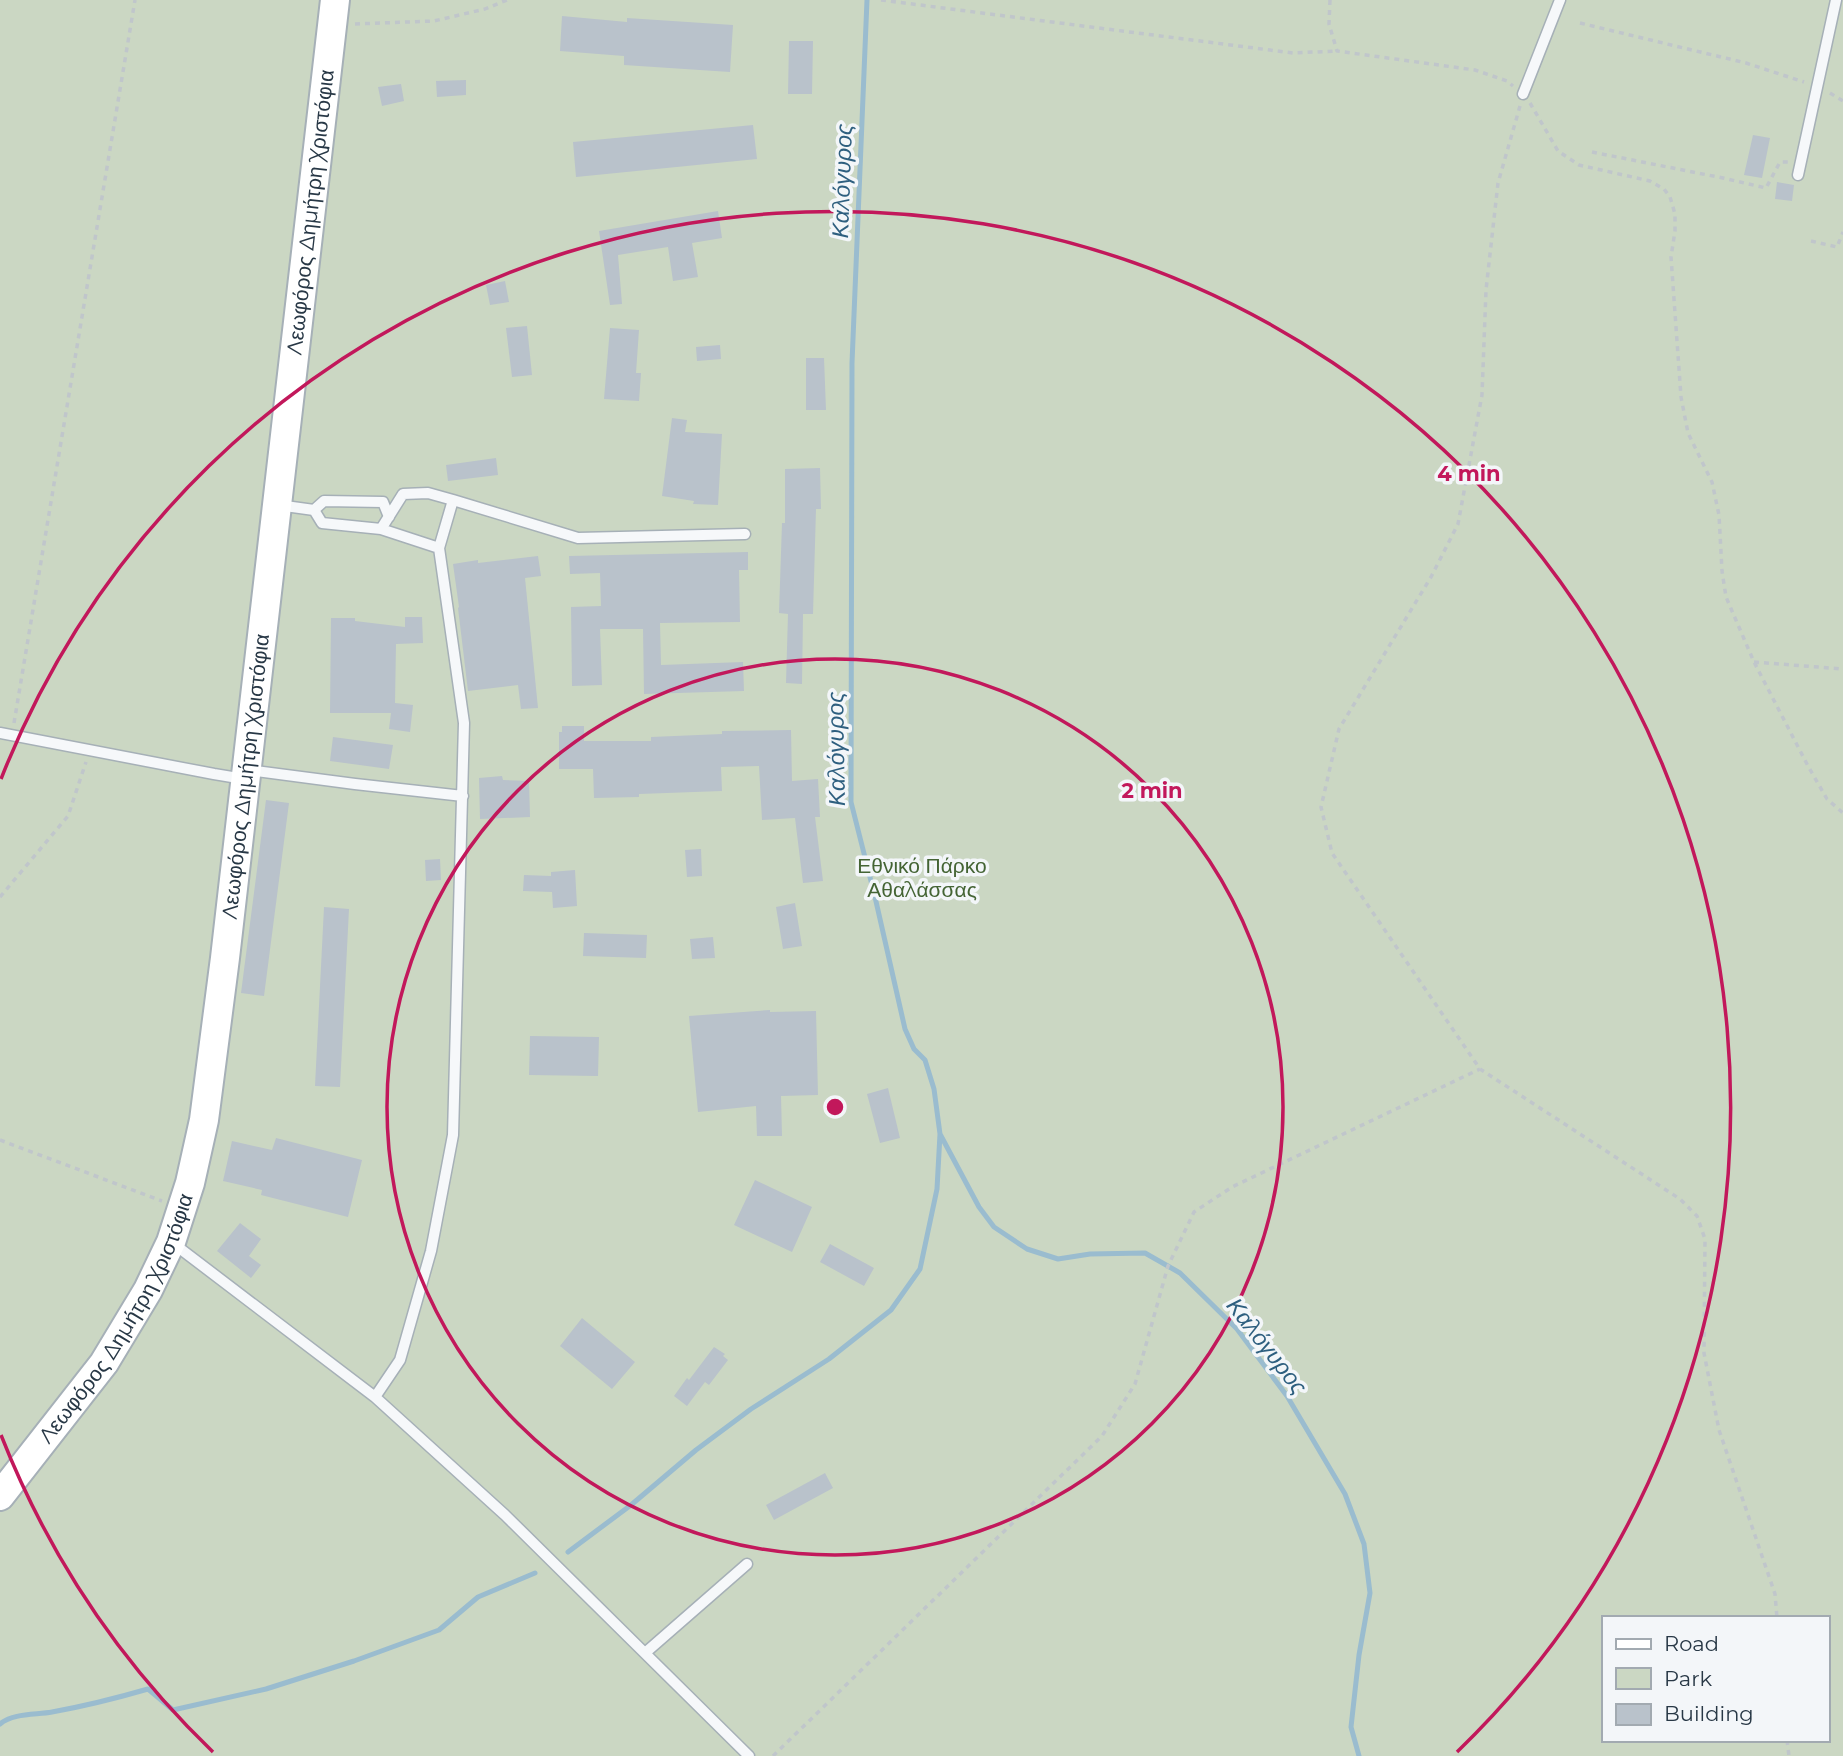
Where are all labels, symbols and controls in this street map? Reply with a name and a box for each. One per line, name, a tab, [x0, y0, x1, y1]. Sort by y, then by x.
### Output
street label: Λεωφόρος Δημήτρη Χριστόφια	[281, 68, 339, 356]
water label: Καλόγυρος	[826, 122, 858, 239]
text: 4 min	[1437, 461, 1501, 486]
street label: Λεωφόρος Δημήτρη Χριστόφια	[217, 632, 274, 920]
water label: Καλόγυρος	[821, 691, 851, 806]
text: 2 min	[1121, 778, 1183, 803]
park label: Εθνικό Πάρκο Αθαλάσσας	[857, 853, 987, 902]
centre of rings	[823, 1095, 847, 1119]
street label: Λεωφόρος Δημήτρη Χριστόφια	[33, 1190, 198, 1448]
water label: Καλόγυρος	[1221, 1292, 1314, 1400]
legend	[1602, 1616, 1829, 1742]
text: Road	[1664, 1631, 1719, 1656]
text: Park	[1664, 1666, 1712, 1691]
text: Building	[1664, 1701, 1754, 1726]

